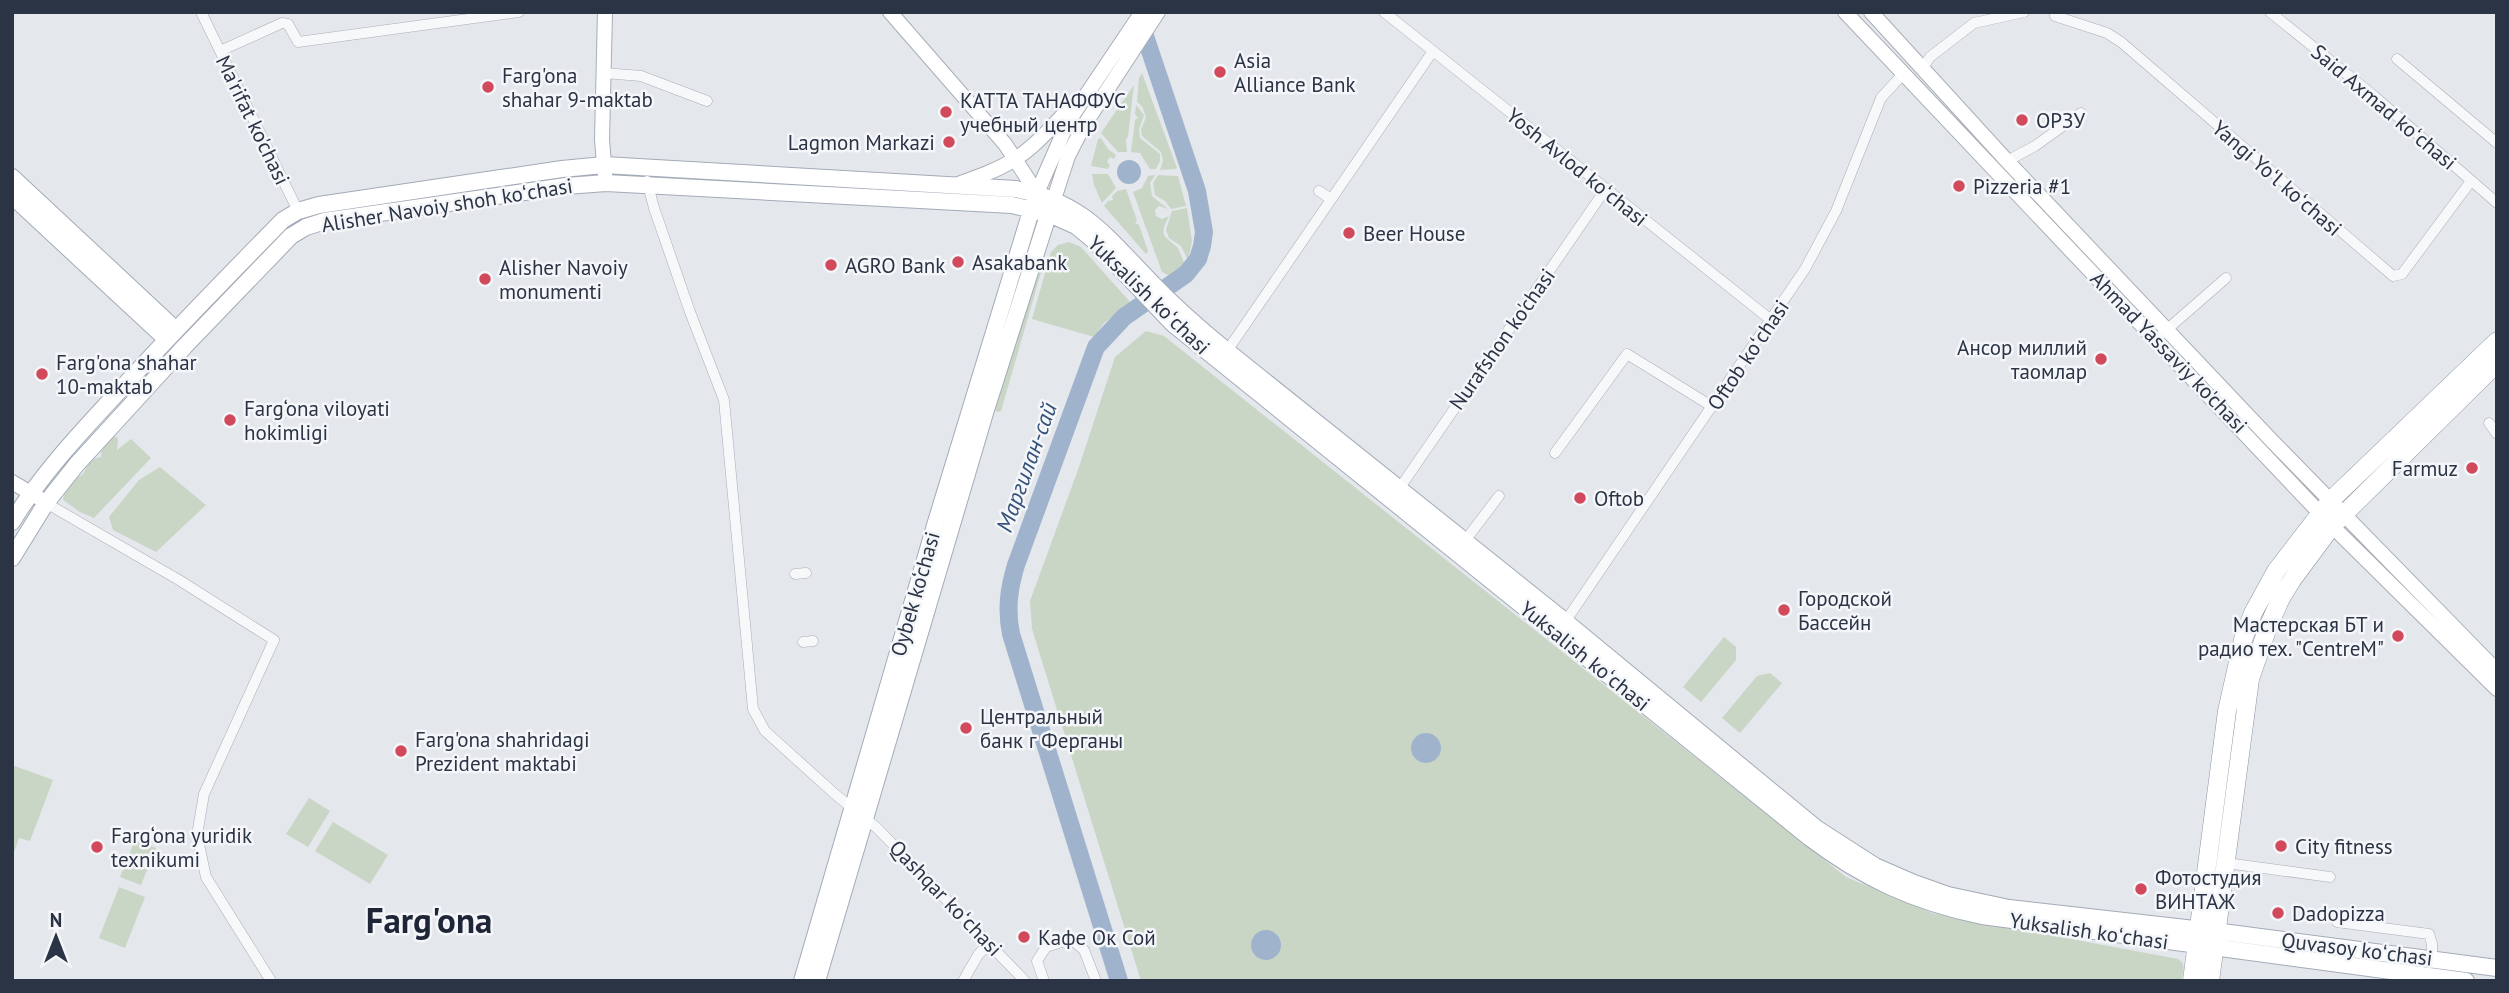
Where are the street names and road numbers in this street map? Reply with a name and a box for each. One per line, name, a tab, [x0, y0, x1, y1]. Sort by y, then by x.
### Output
street label: Said Axmad koʻchasi	[2306, 38, 2462, 176]
street label: Ma'rifat ko'chasi	[210, 51, 296, 189]
street label: Yosh Avlod koʻchasi	[1501, 102, 1653, 232]
street label: Yangi Yoʻl koʻchasi	[2207, 114, 2347, 242]
street label: Alisher Navoiy shoh koʻchasi	[319, 172, 575, 238]
street label: Yuksalish koʻchasi	[1082, 230, 1216, 360]
street label: Nurafshon ko'chasi	[1443, 263, 1561, 415]
street label: Ahmad Yassaviy ko'chasi	[2085, 265, 2253, 439]
street label: Oftob koʻchasi	[1701, 295, 1795, 415]
street label: Oybek ko‘chasi	[884, 528, 946, 660]
street label: Yuksalish koʻchasi	[1514, 595, 1656, 717]
street label: Qashqar koʻchasi	[884, 834, 1008, 962]
street label: Yuksalish koʻchasi	[2008, 906, 2170, 956]
street label: Quvasoy koʻchasi	[2280, 926, 2434, 972]

